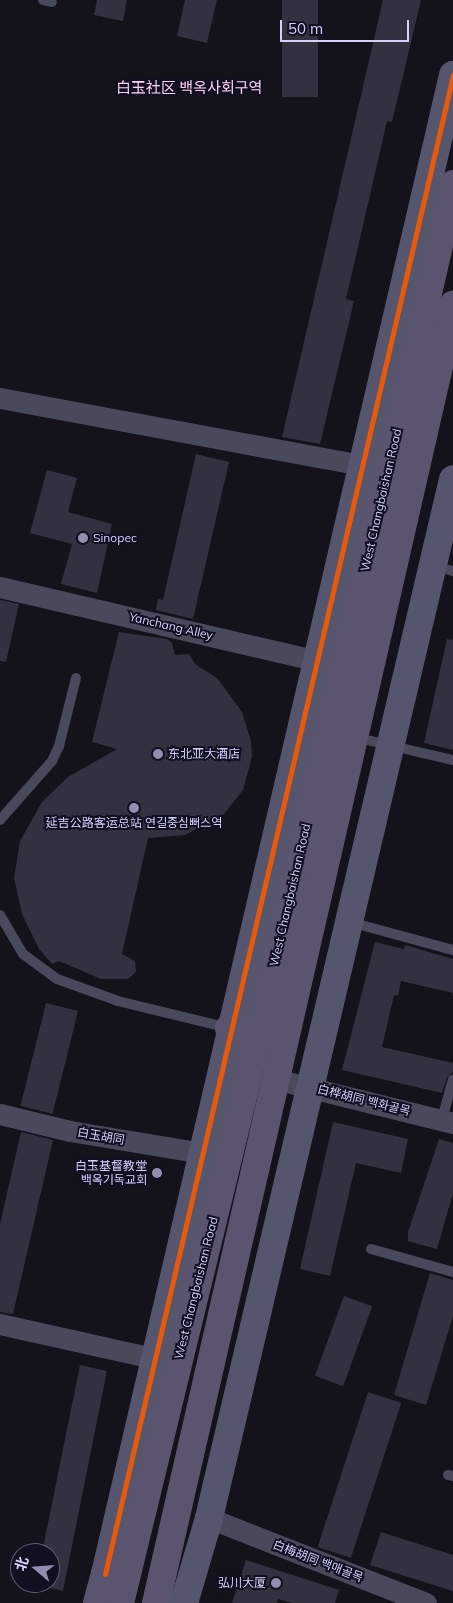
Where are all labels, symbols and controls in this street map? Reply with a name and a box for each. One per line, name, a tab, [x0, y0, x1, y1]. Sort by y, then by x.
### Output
scale bar	[283, 10, 412, 42]
text: 50 m	[288, 19, 323, 38]
district label: 白玉社区 백옥사회구역	[116, 79, 262, 97]
street label: West Changbaishan Road	[358, 427, 404, 573]
place label: Sinopec	[93, 531, 137, 545]
marker: Sinopec	[77, 532, 89, 544]
street label: Yanchang Alley	[128, 609, 214, 643]
place label: 东北亚大酒店	[168, 747, 240, 761]
marker: 东北亚大酒店	[152, 748, 164, 760]
marker: 延吉公路客运总站 연길중심뻐스역	[128, 802, 140, 814]
place label: 延吉公路客运总站 연길중심뻐스역	[46, 816, 222, 830]
street label: West Changbaishan Road	[267, 822, 313, 968]
street label: 白桦胡同 백화골목	[316, 1081, 412, 1119]
street label: 白玉胡同	[76, 1125, 126, 1147]
place label: 白玉基督教堂 백옥기독교회	[75, 1159, 147, 1187]
marker: 白玉基督教堂 백옥기독교회	[151, 1167, 163, 1179]
street label: West Changbaishan Road	[171, 1215, 221, 1361]
street label: 白梅胡同 백매골목	[271, 1537, 365, 1585]
north arrow	[10, 1543, 60, 1593]
text: 北	[11, 1554, 32, 1573]
place label: 弘川大厦	[218, 1576, 266, 1590]
marker: 弘川大厦	[270, 1577, 282, 1589]

